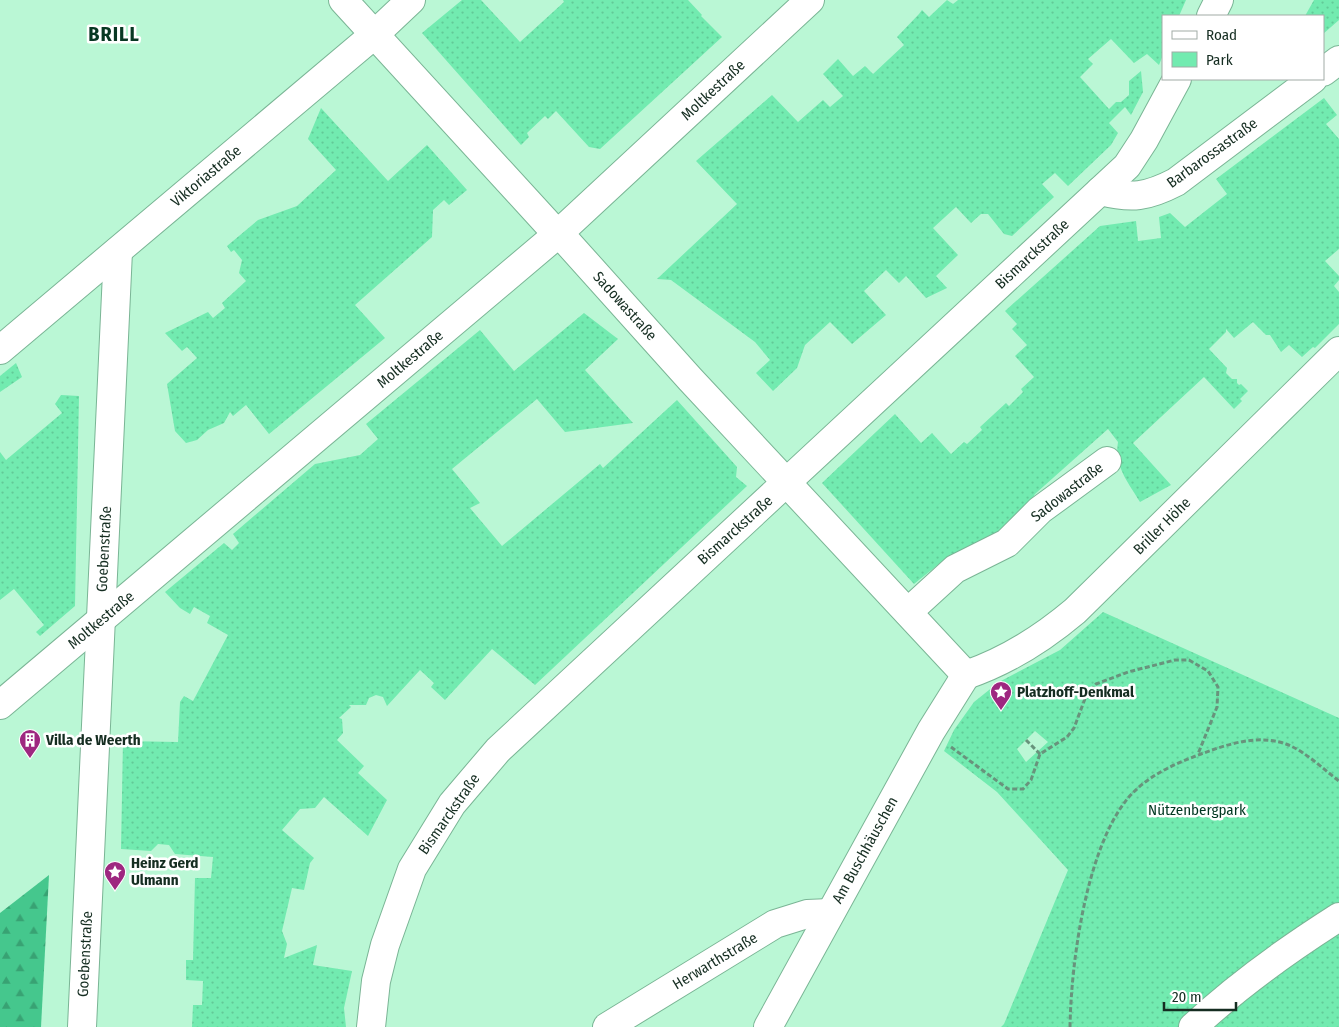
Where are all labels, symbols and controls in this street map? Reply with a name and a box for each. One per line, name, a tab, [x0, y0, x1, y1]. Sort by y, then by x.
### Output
legend	[1162, 15, 1324, 80]
district label: BRILL	[88, 22, 140, 46]
text: Road	[1206, 26, 1237, 44]
text: Park	[1206, 51, 1233, 69]
street label: Moltkestraße	[677, 56, 749, 124]
street label: Barbarossastraße	[1163, 114, 1261, 192]
street label: Viktoriastraße	[167, 141, 245, 211]
street label: Bismarckstraße	[991, 215, 1073, 293]
street label: Sadowastraße	[589, 268, 661, 344]
street label: Moltkestraße	[373, 326, 447, 392]
street label: Sadowastraße	[1027, 458, 1107, 526]
street label: Bismarckstraße	[694, 492, 776, 568]
street label: Briller Höhe	[1130, 494, 1194, 558]
street label: Goebenstraße	[93, 506, 115, 592]
street label: Moltkestraße	[64, 587, 138, 653]
place icon: Platzhoff-Denkmal	[989, 680, 1013, 711]
place label: Platzhoff-Denkmal	[1017, 683, 1135, 701]
building icon: Villa de Weerth	[18, 728, 42, 759]
place label: Villa de Weerth	[45, 731, 141, 749]
street label: Bismarckstraße	[415, 770, 483, 858]
street label: Am Buschhäuschen	[828, 794, 902, 906]
park label: Nützenbergpark	[1148, 801, 1246, 819]
place label: Heinz Gerd Ulmann	[131, 854, 198, 889]
place icon: Heinz Gerd Ulmann	[103, 860, 127, 891]
street label: Goebenstraße	[74, 911, 96, 997]
street label: Herwarthstraße	[669, 929, 761, 993]
scale bar	[1164, 980, 1236, 1012]
text: 20 m	[1172, 988, 1202, 1006]

